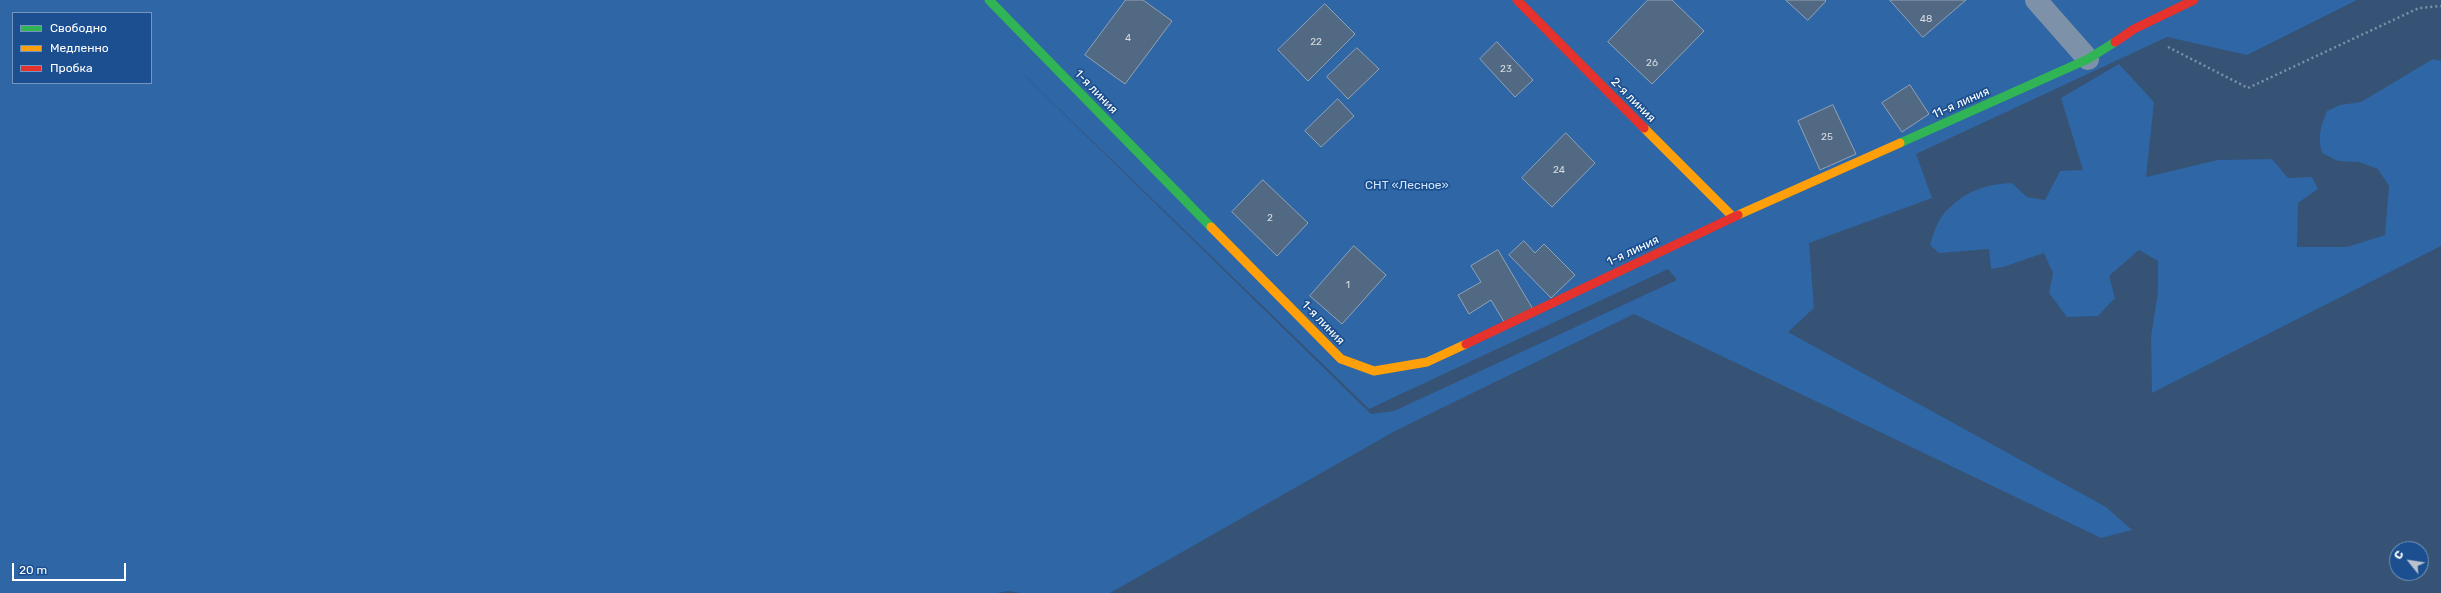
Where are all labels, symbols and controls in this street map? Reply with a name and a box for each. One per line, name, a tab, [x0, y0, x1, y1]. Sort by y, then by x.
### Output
legend	[12, 12, 152, 84]
house number: 48	[1920, 13, 1932, 25]
text: Свободно	[50, 21, 107, 35]
house number: 4	[1125, 32, 1131, 44]
house number: 22	[1310, 36, 1322, 48]
text: Медленно	[50, 41, 109, 55]
house number: 26	[1646, 57, 1658, 69]
text: Пробка	[50, 61, 93, 75]
house number: 23	[1500, 63, 1512, 75]
street label: 1-я линия	[1071, 67, 1121, 117]
street label: 2-я линия	[1608, 75, 1658, 125]
street label: 11-я линия	[1930, 84, 1992, 122]
house number: 25	[1821, 131, 1833, 143]
house number: 24	[1553, 164, 1565, 176]
park label: СНТ «Лесное»	[1365, 179, 1449, 193]
house number: 2	[1267, 212, 1273, 224]
street label: 1-я линия	[1605, 233, 1661, 269]
house number: 1	[1346, 279, 1350, 291]
street label: 1-я линия	[1298, 298, 1348, 348]
north arrow	[2389, 541, 2429, 581]
text: С	[2391, 549, 2407, 562]
scale bar	[14, 555, 128, 581]
text: 20 m	[19, 563, 47, 577]

